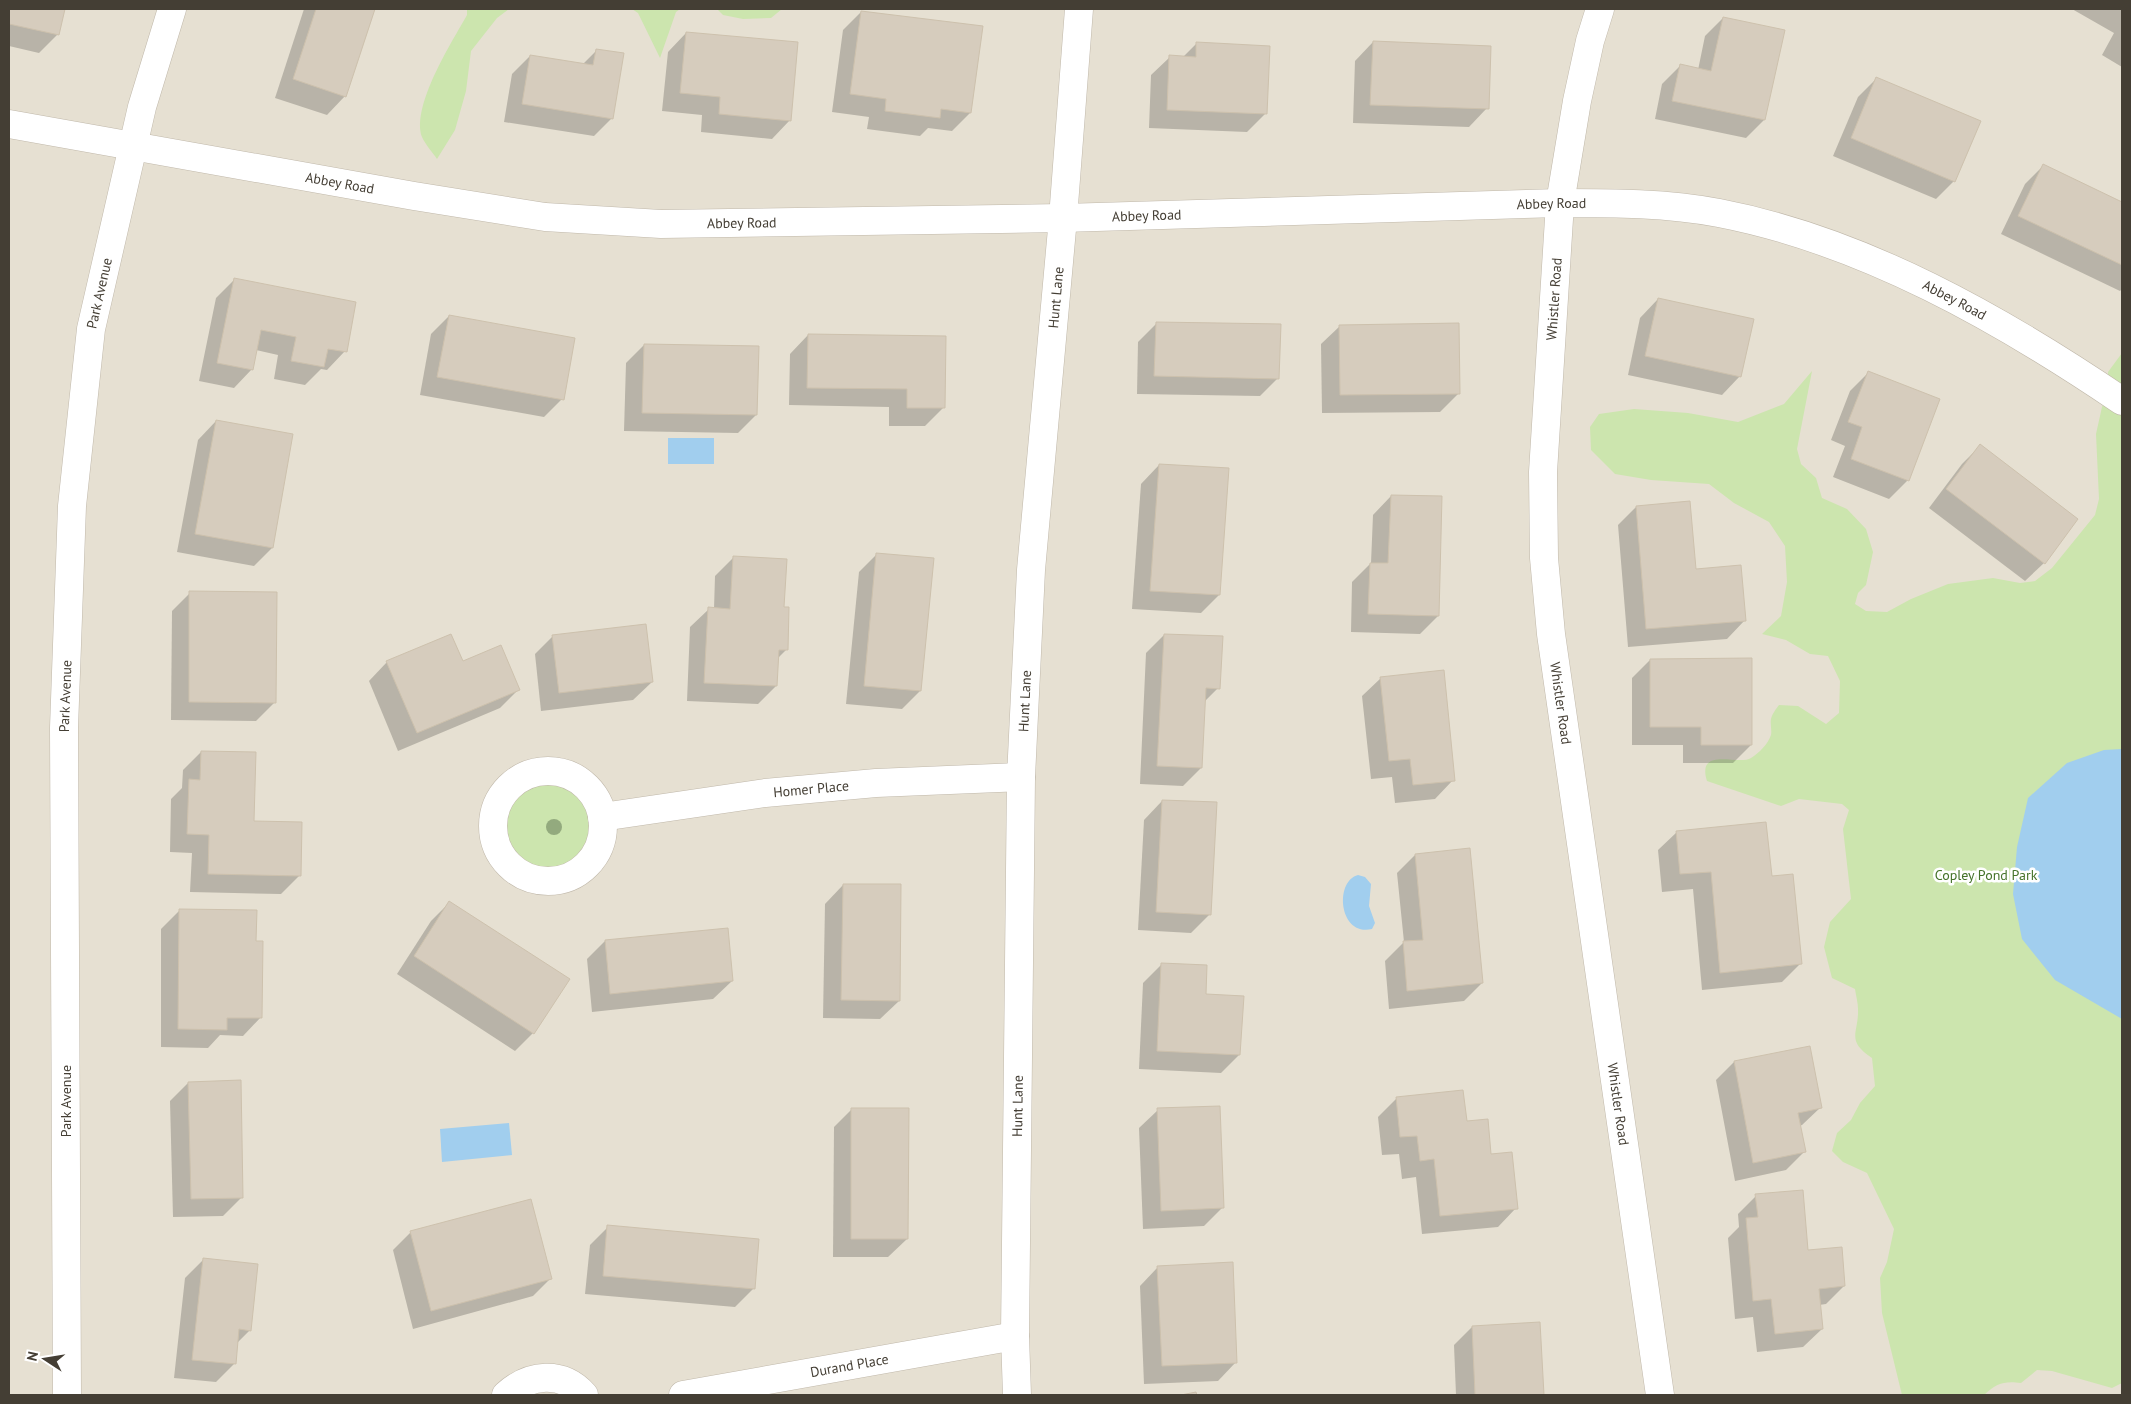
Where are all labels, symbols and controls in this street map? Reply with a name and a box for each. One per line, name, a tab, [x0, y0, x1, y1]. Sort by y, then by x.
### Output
street label: Abbey Road	[304, 168, 376, 198]
street label: Abbey Road	[1516, 194, 1586, 213]
street label: Abbey Road	[1112, 205, 1182, 226]
street label: Abbey Road	[707, 213, 777, 232]
street label: Park Avenue	[82, 256, 116, 330]
street label: Whistler Road	[1542, 257, 1566, 341]
street label: Hunt Lane	[1044, 266, 1068, 329]
street label: Abbey Road	[1920, 276, 1990, 324]
street label: Park Avenue	[55, 660, 75, 732]
street label: Whistler Road	[1546, 661, 1576, 746]
street label: Hunt Lane	[1014, 670, 1035, 732]
street label: Homer Place	[772, 776, 850, 801]
park label: Copley Pond Park	[1935, 866, 2038, 884]
street label: Whistler Road	[1604, 1062, 1633, 1146]
street label: Park Avenue	[57, 1065, 75, 1137]
street label: Hunt Lane	[1008, 1075, 1027, 1137]
north arrow	[20, 1334, 70, 1384]
text: N	[23, 1350, 42, 1363]
street label: Durand Place	[809, 1350, 890, 1381]

